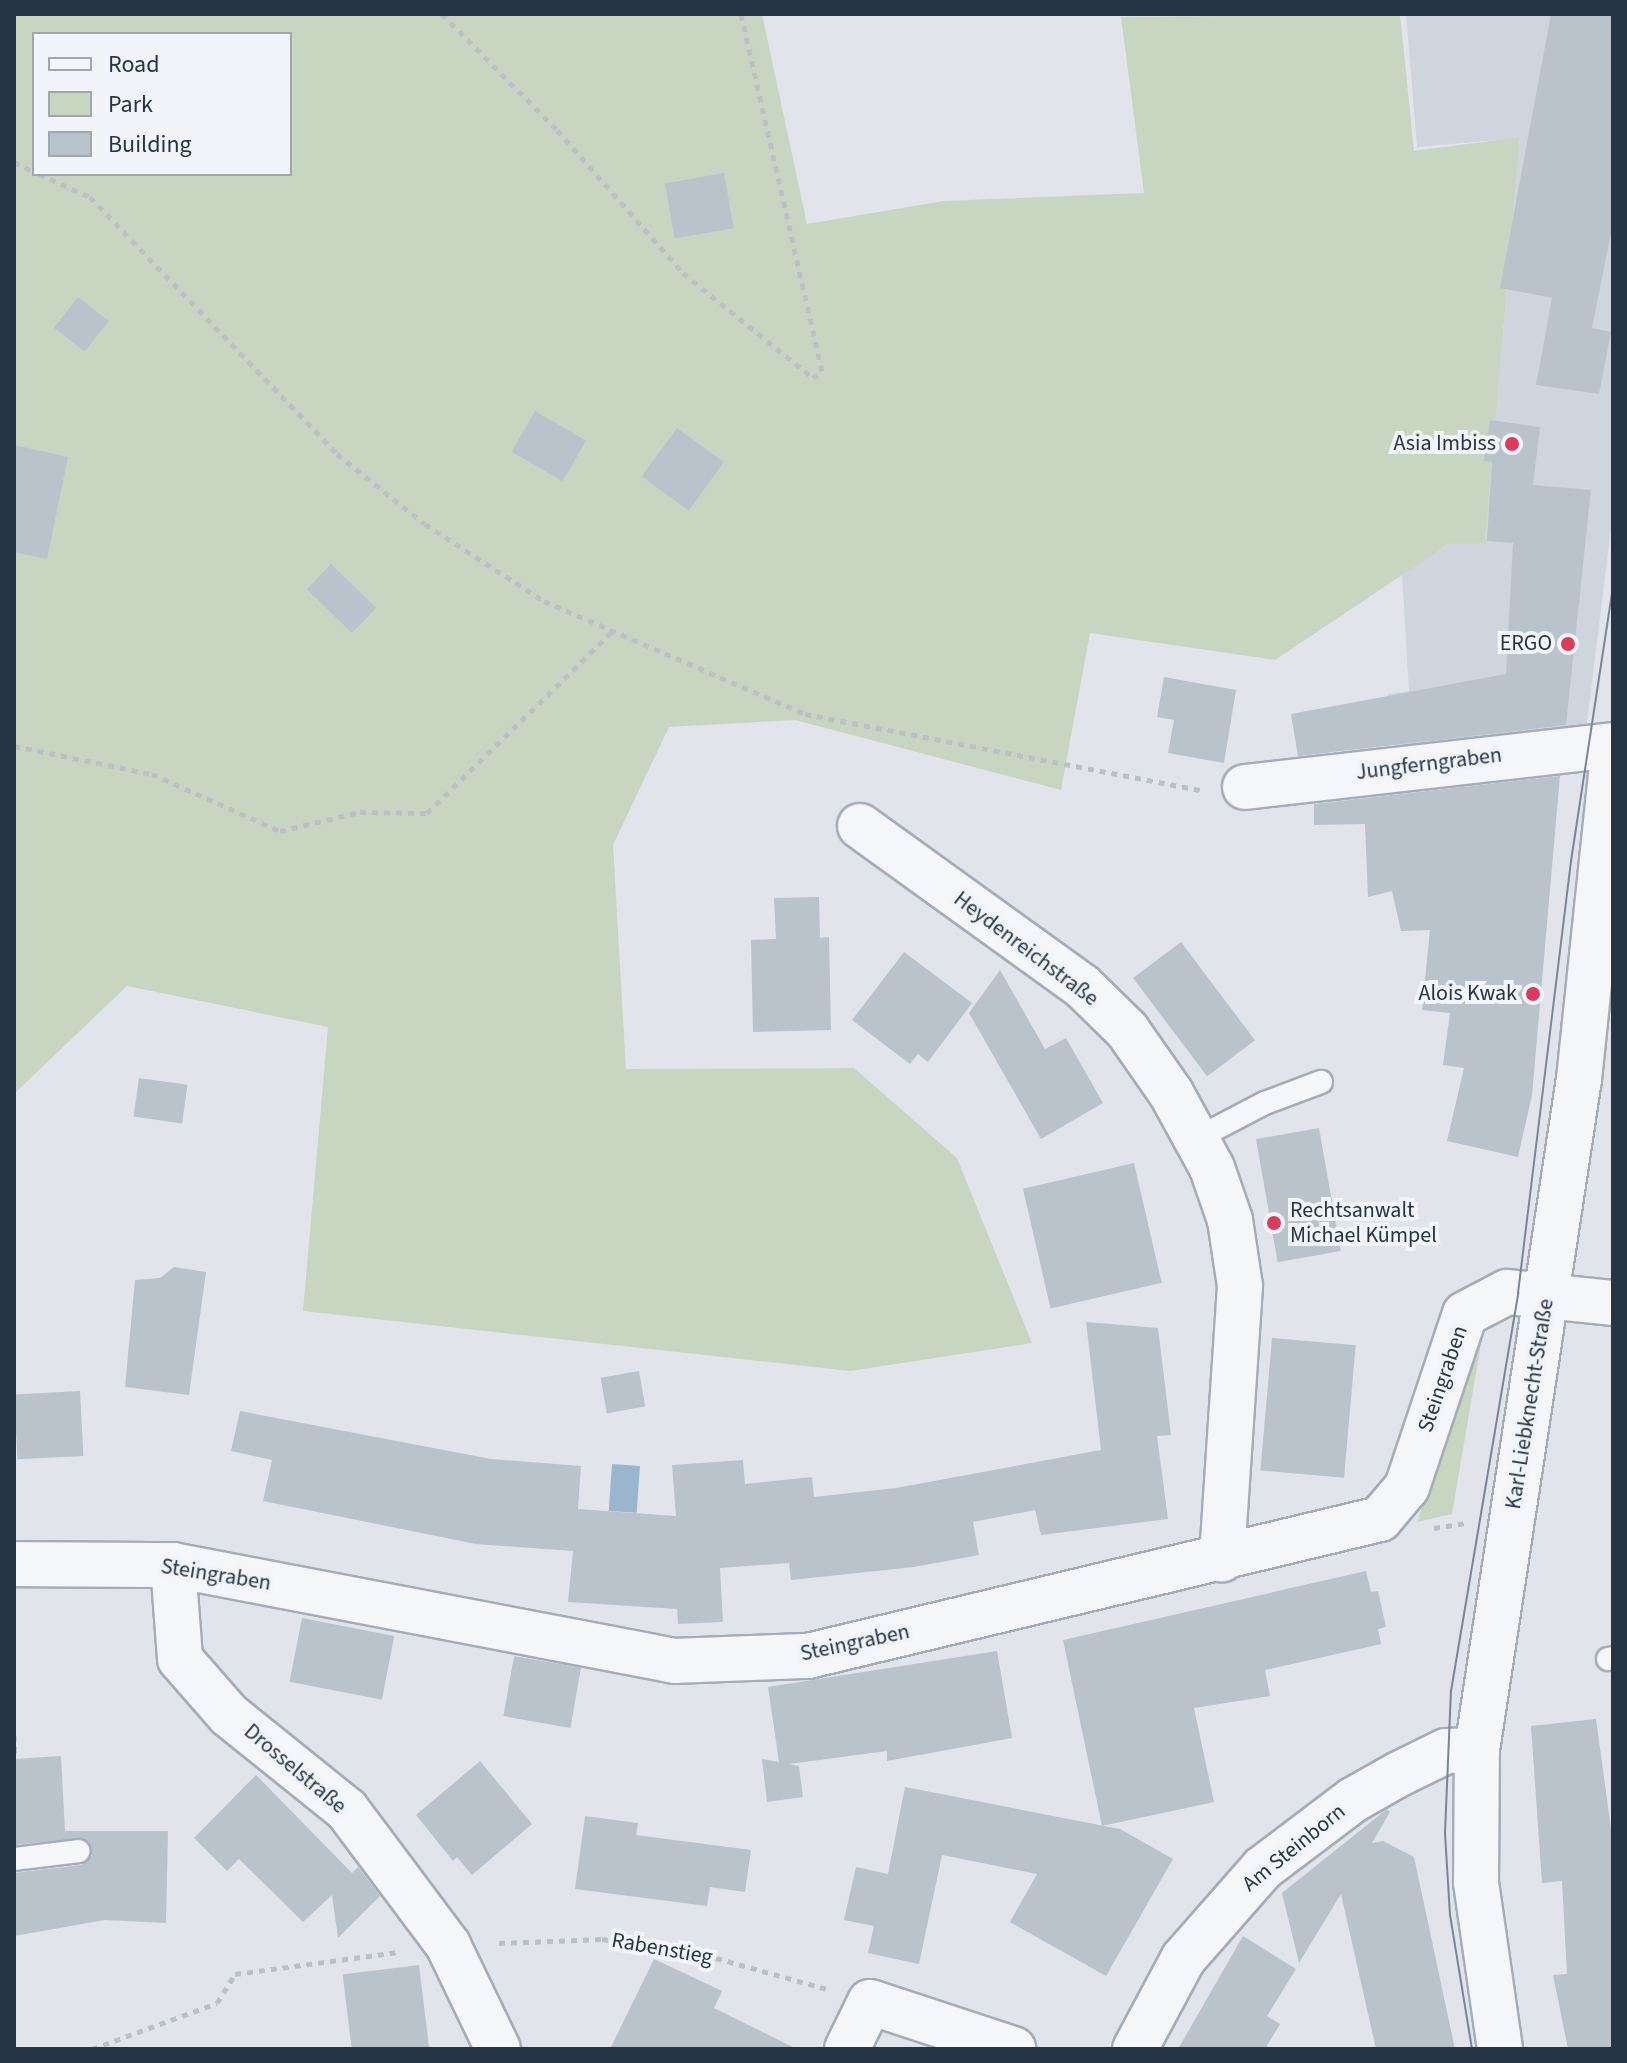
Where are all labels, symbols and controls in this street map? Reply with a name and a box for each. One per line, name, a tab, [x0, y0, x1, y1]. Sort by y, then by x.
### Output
legend	[32, 32, 292, 176]
text: Road	[108, 47, 160, 82]
text: Park	[108, 87, 153, 122]
text: Building	[108, 127, 192, 162]
place label: Asia Imbiss	[1393, 431, 1496, 457]
marker: Asia Imbiss	[1503, 435, 1521, 453]
place label: ERGO	[1500, 631, 1552, 657]
marker: ERGO	[1559, 635, 1577, 653]
street label: Jungferngraben	[1355, 742, 1503, 786]
street label: Heydenreichstraße	[948, 886, 1104, 1012]
place label: Alois Kwak	[1419, 981, 1517, 1007]
marker: Alois Kwak	[1524, 985, 1542, 1003]
place label: Rechtsanwalt Michael Kümpel	[1290, 1197, 1437, 1248]
marker: Rechtsanwalt Michael Kümpel	[1265, 1214, 1283, 1232]
street label: Karl-Liebknecht-Straße	[1500, 1297, 1560, 1511]
street label: Steingraben	[1412, 1322, 1474, 1436]
street label: Steingraben	[159, 1553, 273, 1597]
street label: Steingraben	[798, 1619, 912, 1667]
street label: Drosselstraße	[238, 1718, 352, 1820]
street label: Am Steinborn	[1237, 1798, 1351, 1898]
street label: Rabenstieg	[609, 1927, 715, 1971]

